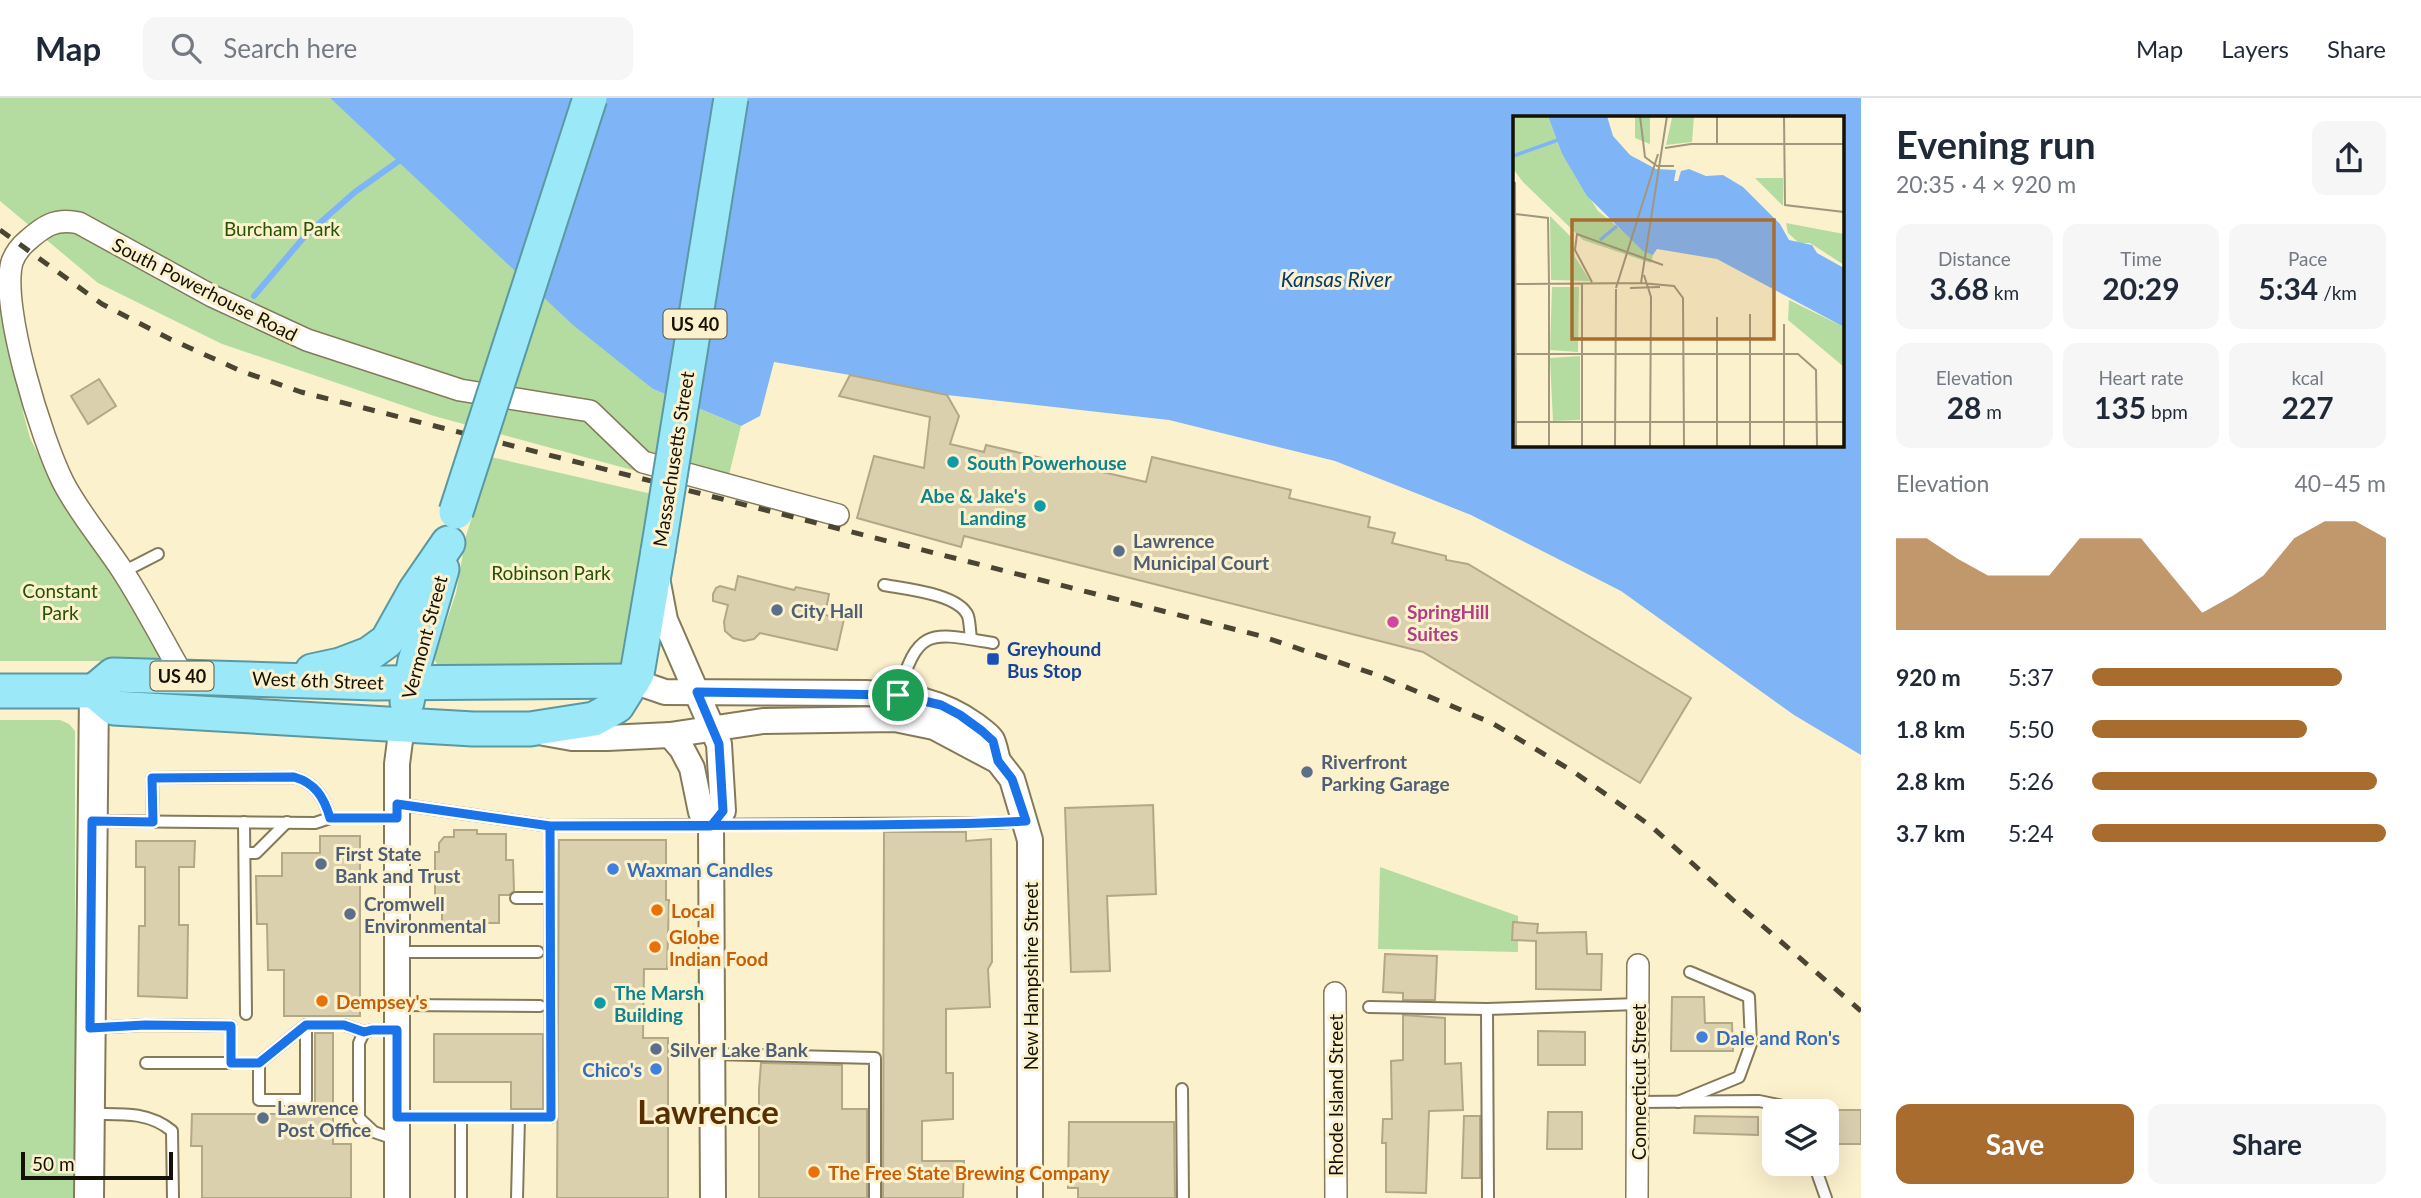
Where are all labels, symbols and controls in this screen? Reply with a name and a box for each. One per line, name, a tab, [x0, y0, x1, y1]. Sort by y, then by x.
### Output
search box	[143, 17, 633, 80]
text: Map	[35, 28, 101, 68]
icon: search	[167, 29, 205, 67]
text: Search here	[223, 32, 357, 64]
text: Map	[2136, 34, 2183, 63]
text: Layers	[2221, 34, 2289, 63]
text: Share	[2327, 34, 2386, 63]
inset map	[1513, 116, 1843, 446]
text: Evening run	[1896, 121, 2096, 167]
button: share	[2312, 121, 2386, 195]
text: 20:35 · 4 × 920 m	[1896, 170, 2076, 198]
park label: Burcham Park	[224, 217, 340, 240]
street label: South Powerhouse Road	[109, 232, 301, 346]
text: Distance	[1938, 247, 2011, 270]
text: Time	[2120, 247, 2162, 270]
text: Pace	[2288, 247, 2327, 270]
water label: Kansas River	[1281, 266, 1392, 291]
text: 3.68	[1930, 270, 1989, 306]
text: 20:29	[2102, 270, 2180, 306]
text: 5:34	[2258, 270, 2318, 306]
text: km	[1989, 281, 2019, 304]
text: /km	[2318, 281, 2357, 304]
road number: US 40	[664, 309, 726, 338]
text: Elevation	[1936, 366, 2013, 389]
text: Heart rate	[2098, 366, 2184, 389]
text: kcal	[2292, 366, 2324, 389]
street label: Massachusetts Street	[648, 369, 698, 548]
text: 28	[1947, 389, 1981, 425]
text: 135	[2094, 389, 2146, 425]
text: 227	[2282, 389, 2334, 425]
text: m	[1981, 400, 2002, 423]
text: bpm	[2146, 400, 2188, 423]
place label: South Powerhouse	[967, 451, 1127, 474]
marker: South Powerhouse	[945, 454, 961, 470]
text: Elevation	[1896, 469, 1989, 497]
text: 40–45 m	[2294, 469, 2386, 497]
place label: Abe & Jake's Landing	[919, 484, 1026, 529]
marker: Abe & Jake's Landing	[1032, 498, 1048, 514]
place label: Lawrence Municipal Court	[1133, 529, 1269, 574]
marker: Lawrence Municipal Court	[1111, 543, 1127, 559]
park label: Robinson Park	[491, 561, 611, 584]
street label: Vermont Street	[396, 573, 452, 701]
park label: Constant Park	[22, 579, 98, 624]
place label: City Hall	[791, 599, 863, 622]
place label: SpringHill Suites	[1407, 600, 1489, 645]
marker: City Hall	[769, 602, 785, 618]
marker: SpringHill Suites	[1385, 614, 1401, 630]
place label: Greyhound Bus Stop	[1007, 637, 1101, 682]
marker: Greyhound Bus Stop	[985, 651, 1001, 667]
road number: US 40	[150, 662, 214, 690]
text: 920 m	[1896, 663, 1961, 691]
text: 5:37	[2008, 663, 2054, 691]
pin	[868, 665, 928, 725]
street label: West 6th Street	[252, 666, 384, 694]
icon: arrive	[879, 676, 917, 714]
text: 1.8 km	[1896, 715, 1965, 743]
text: 5:50	[2008, 715, 2054, 743]
place label: Riverfront Parking Garage	[1321, 750, 1450, 795]
marker: Riverfront Parking Garage	[1299, 764, 1315, 780]
text: 2.8 km	[1896, 767, 1965, 795]
text: 5:26	[2008, 767, 2054, 795]
text: 3.7 km	[1896, 819, 1965, 847]
text: 5:24	[2008, 819, 2054, 847]
place label: First State Bank and Trust	[335, 842, 460, 887]
marker: First State Bank and Trust	[313, 856, 329, 872]
place label: Waxman Candles	[627, 858, 773, 881]
marker: Waxman Candles	[605, 861, 621, 877]
street label: New Hampshire Street	[1019, 882, 1042, 1070]
place label: Cromwell Environmental	[364, 892, 487, 937]
place label: Local	[671, 899, 715, 922]
marker: Local	[649, 902, 665, 918]
marker: Cromwell Environmental	[342, 906, 358, 922]
place label: Globe Indian Food	[669, 925, 768, 970]
marker: Globe Indian Food	[647, 939, 663, 955]
place label: The Marsh Building	[614, 981, 704, 1026]
place label: Dempsey's	[336, 990, 428, 1013]
marker: Dempsey's	[314, 993, 330, 1009]
marker: The Marsh Building	[592, 995, 608, 1011]
street label: Connecticut Street	[1627, 1003, 1650, 1160]
street label: Rhode Island Street	[1324, 1014, 1347, 1176]
place label: Dale and Ron's	[1716, 1026, 1840, 1049]
marker: Dale and Ron's	[1694, 1029, 1710, 1045]
place label: Silver Lake Bank	[670, 1038, 809, 1061]
marker: Silver Lake Bank	[648, 1041, 664, 1057]
place label: Chico's	[582, 1058, 642, 1081]
marker: Chico's	[648, 1061, 664, 1077]
district label: Lawrence	[637, 1091, 779, 1131]
place label: Lawrence Post Office	[277, 1096, 371, 1141]
map controls	[1762, 1099, 1839, 1176]
button: layers	[1762, 1099, 1839, 1176]
button: Save	[1896, 1104, 2134, 1184]
button: Share	[2148, 1104, 2386, 1184]
marker: Lawrence Post Office	[255, 1110, 271, 1126]
scale bar	[21, 1149, 173, 1181]
text: 50 m	[32, 1152, 75, 1175]
place label: The Free State Brewing Company	[828, 1161, 1110, 1184]
marker: The Free State Brewing Company	[806, 1164, 822, 1180]

